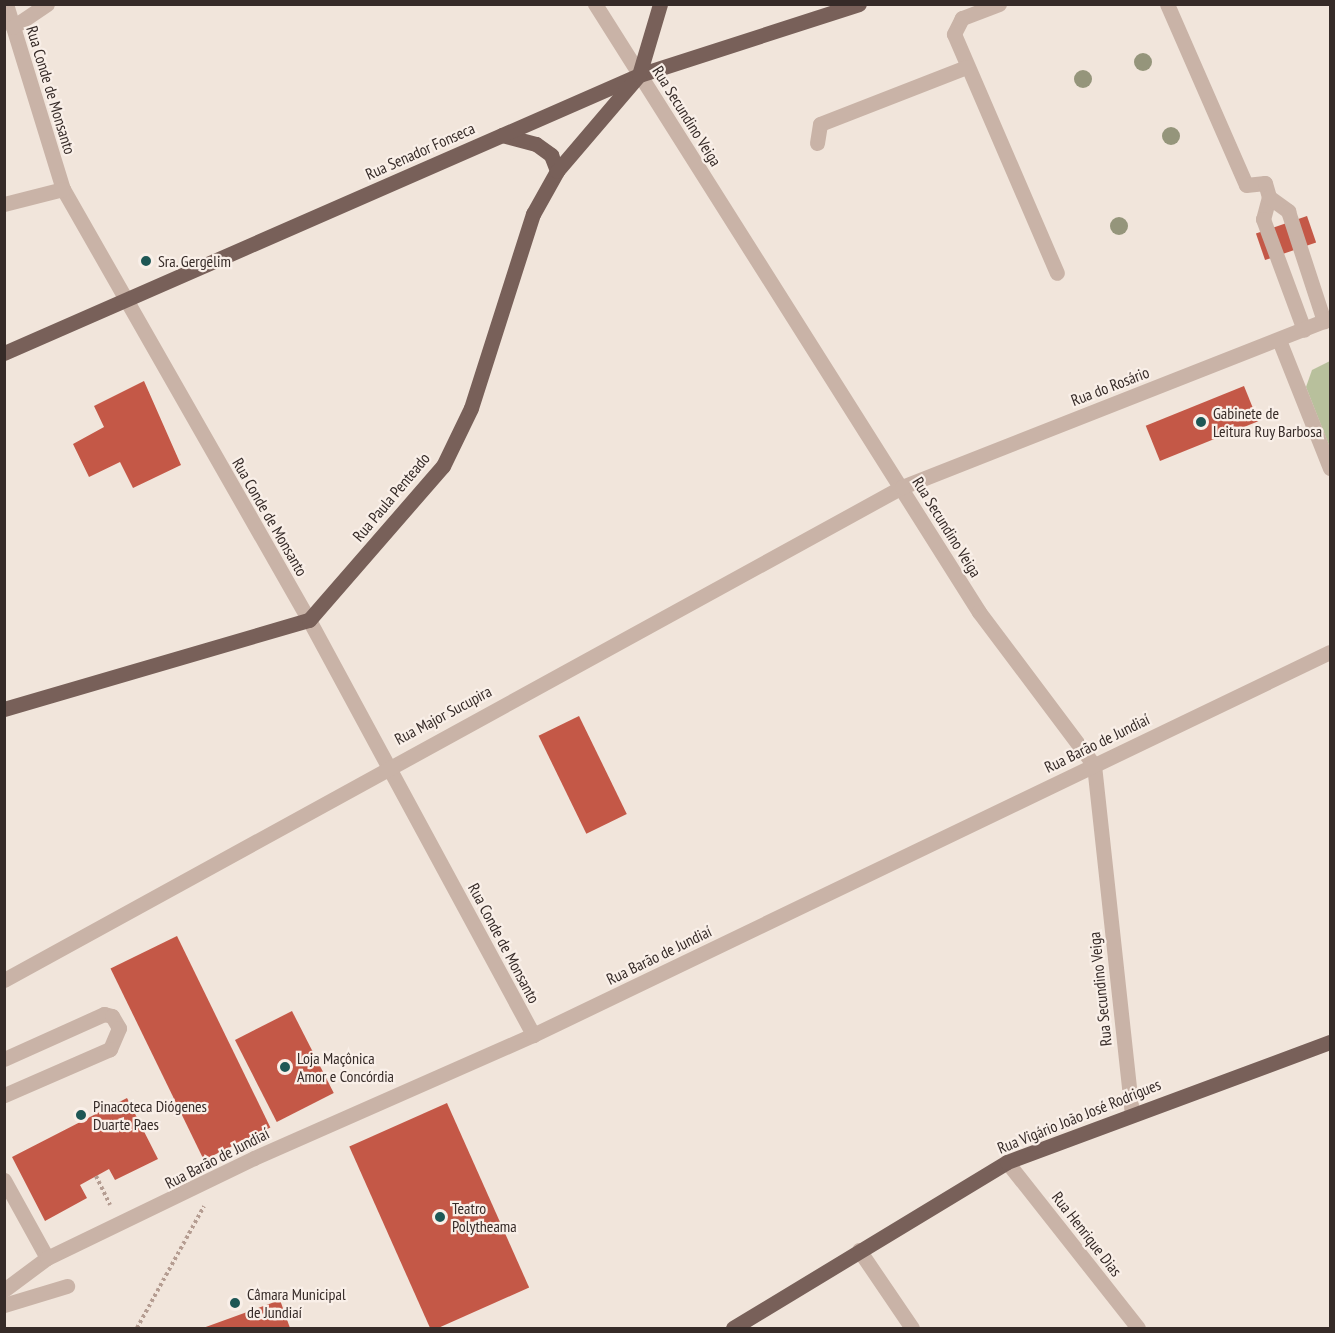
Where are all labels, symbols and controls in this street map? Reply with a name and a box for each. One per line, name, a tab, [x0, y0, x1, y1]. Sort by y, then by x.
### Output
street label: Rua Conde de Monsanto	[22, 23, 80, 157]
street label: Rua Secundino Veiga	[648, 62, 726, 170]
street label: Rua Senador Fonseca	[362, 118, 478, 184]
place label: Sra. Gergelim	[158, 251, 232, 271]
marker: Sra. Gergelim	[139, 254, 153, 268]
street label: Rua do Rosário	[1068, 362, 1152, 410]
place label: Gabinete de Leitura Ruy Barbosa	[1213, 403, 1323, 441]
marker: Gabinete de Leitura Ruy Barbosa	[1194, 415, 1208, 429]
street label: Rua Paula Penteado	[348, 449, 434, 545]
street label: Rua Conde de Monsanto	[228, 455, 312, 579]
street label: Rua Secundino Veiga	[908, 473, 986, 581]
street label: Rua Major Sucupira	[391, 681, 495, 749]
street label: Rua Barão de Jundiaí	[1041, 709, 1153, 777]
street label: Rua Conde de Monsanto	[464, 880, 544, 1006]
street label: Rua Barão de Jundiaí	[603, 921, 715, 989]
street label: Rua Secundino Veiga	[1084, 931, 1116, 1047]
place label: Loja Maçônica Amor e Concórdia	[297, 1048, 394, 1086]
marker: Loja Maçônica Amor e Concórdia	[278, 1060, 292, 1074]
street label: Rua Vigário João José Rodrigues	[994, 1074, 1164, 1158]
place label: Pinacoteca Diógenes Duarte Paes	[93, 1096, 207, 1134]
marker: Pinacoteca Diógenes Duarte Paes	[74, 1108, 88, 1122]
street label: Rua Barão de Jundiaí	[162, 1123, 272, 1193]
street label: Rua Henrique Dias	[1048, 1188, 1126, 1280]
place label: Teatro Polytheama	[452, 1198, 517, 1236]
marker: Teatro Polytheama	[433, 1210, 447, 1224]
place label: Câmara Municipal de Jundiaí	[247, 1284, 346, 1322]
marker: Câmara Municipal de Jundiaí	[228, 1296, 242, 1310]

